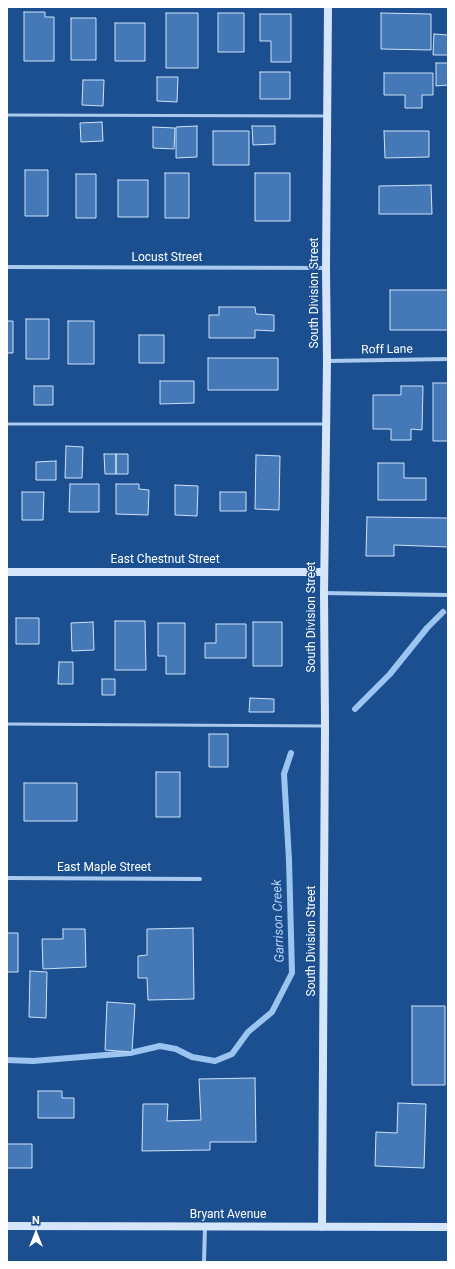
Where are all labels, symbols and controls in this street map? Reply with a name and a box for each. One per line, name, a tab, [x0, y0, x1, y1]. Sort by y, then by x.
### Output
street label: South Division Street	[308, 238, 322, 348]
street label: Locust Street	[132, 251, 202, 265]
street label: Roff Lane	[361, 342, 413, 358]
street label: East Chestnut Street	[110, 553, 220, 567]
street label: South Division Street	[305, 562, 319, 672]
street label: East Maple Street	[57, 861, 151, 875]
water label: Garrison Creek	[270, 879, 288, 963]
street label: South Division Street	[305, 886, 319, 996]
street label: Bryant Avenue	[190, 1208, 266, 1222]
north arrow	[16, 1213, 56, 1253]
text: N	[32, 1214, 40, 1227]

